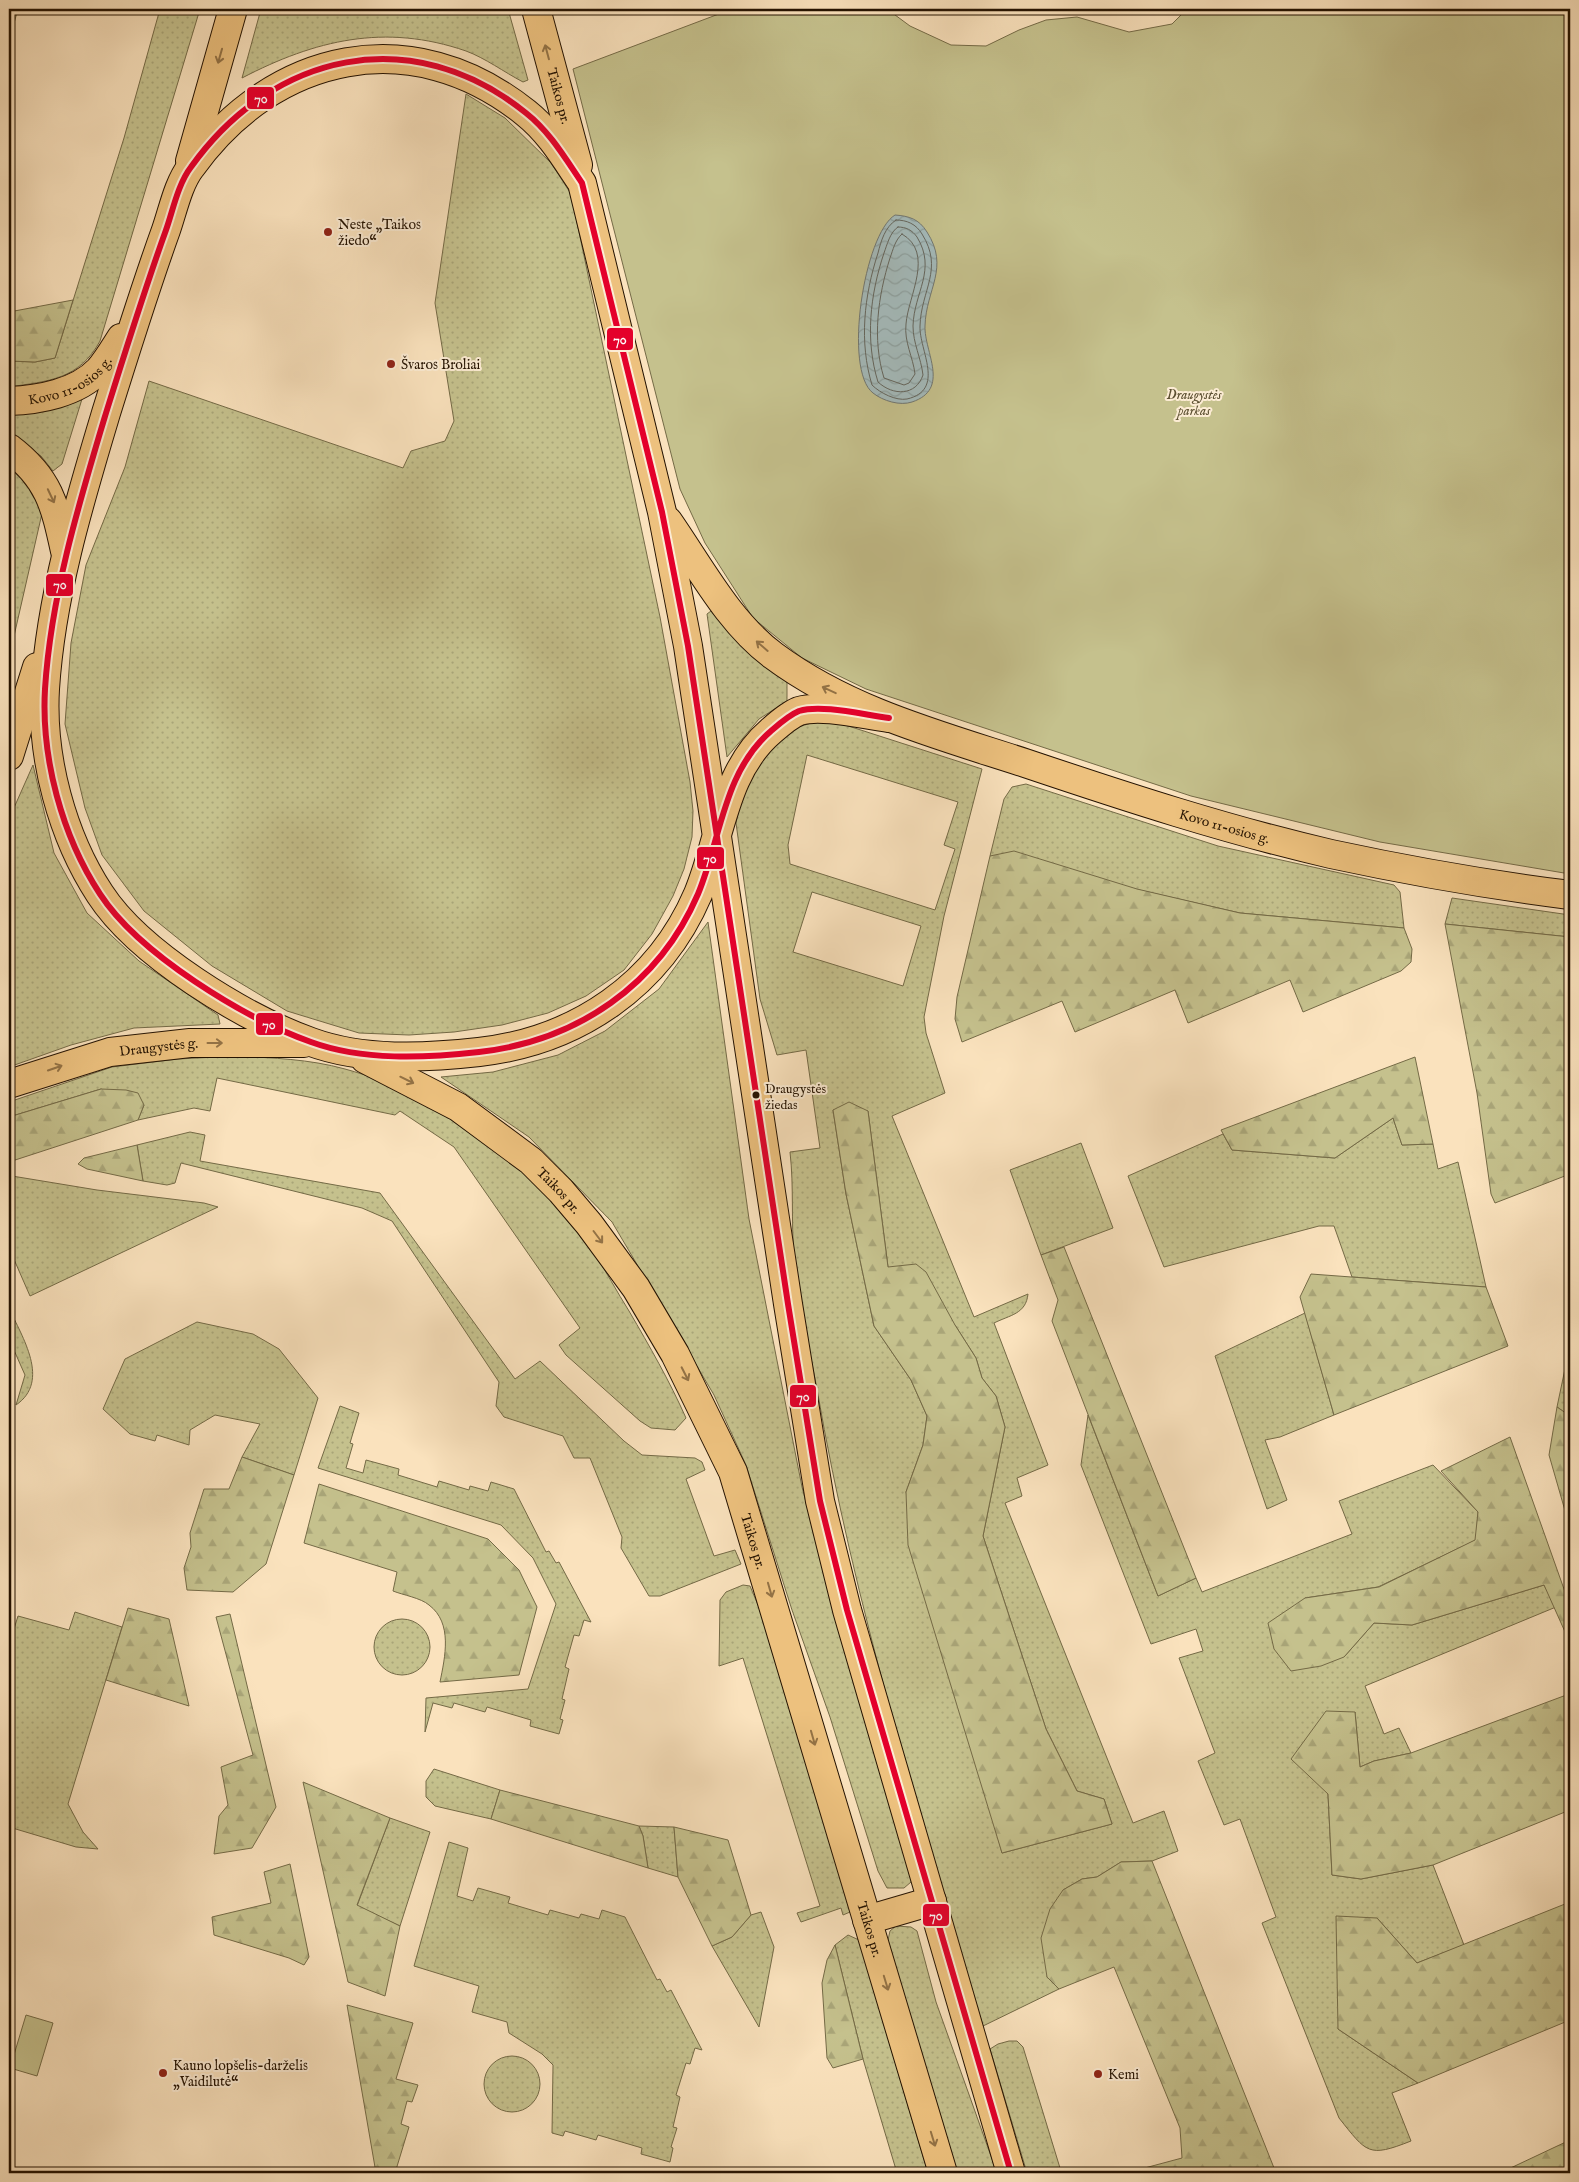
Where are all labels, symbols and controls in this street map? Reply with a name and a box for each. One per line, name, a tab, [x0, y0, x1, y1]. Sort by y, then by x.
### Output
one-way arrow	[542, 44, 551, 60]
one-way arrow	[214, 47, 224, 63]
street label: Taikos pr.	[542, 66, 575, 126]
line badge: 70	[246, 86, 275, 110]
text: 70	[254, 90, 268, 108]
place label: Neste „Taikos žiedo“	[338, 216, 421, 250]
marker: Neste „Taikos žiedo“	[322, 226, 334, 238]
line badge: 70	[606, 327, 634, 351]
text: 70	[613, 331, 627, 349]
street label: Kovo 11-osios g.	[27, 353, 116, 409]
place label: Švaros Broliai	[401, 355, 480, 374]
marker: Švaros Broliai	[385, 358, 397, 370]
park label: Draugystės parkas	[1167, 386, 1222, 420]
one-way arrow	[46, 488, 56, 503]
line badge: 70	[45, 573, 74, 597]
text: 70	[53, 576, 67, 594]
one-way arrow	[756, 640, 769, 651]
one-way arrow	[822, 684, 837, 694]
street label: Kovo 11-osios g.	[1177, 805, 1272, 848]
line badge: 70	[696, 846, 725, 870]
text: 70	[703, 850, 717, 868]
line badge: 70	[255, 1012, 284, 1036]
text: 70	[262, 1016, 276, 1034]
street label: Draugystės g.	[118, 1035, 198, 1061]
one-way arrow	[206, 1038, 222, 1048]
one-way arrow	[47, 1063, 62, 1072]
one-way arrow	[399, 1076, 414, 1085]
place label: Draugystės žiedas	[765, 1081, 826, 1114]
marker: Draugystės žiedas	[751, 1090, 761, 1100]
street label: Taikos pr.	[532, 1164, 584, 1218]
one-way arrow	[593, 1230, 603, 1244]
one-way arrow	[681, 1366, 690, 1381]
line badge: 70	[789, 1384, 817, 1408]
text: 70	[796, 1388, 810, 1406]
street label: Taikos pr.	[736, 1511, 770, 1572]
one-way arrow	[765, 1581, 775, 1597]
one-way arrow	[808, 1729, 818, 1745]
street label: Taikos pr.	[852, 1899, 886, 1960]
line badge: 70	[922, 1903, 950, 1927]
text: 70	[929, 1907, 943, 1925]
one-way arrow	[881, 1975, 891, 1991]
place label: Kauno lopšelis-darželis „Vaidilutė“	[173, 2057, 308, 2091]
place label: Kemi	[1108, 2066, 1139, 2084]
marker: Kauno lopšelis-darželis „Vaidilutė“	[157, 2067, 169, 2079]
marker: Kemi	[1092, 2068, 1104, 2080]
one-way arrow	[928, 2130, 938, 2146]

